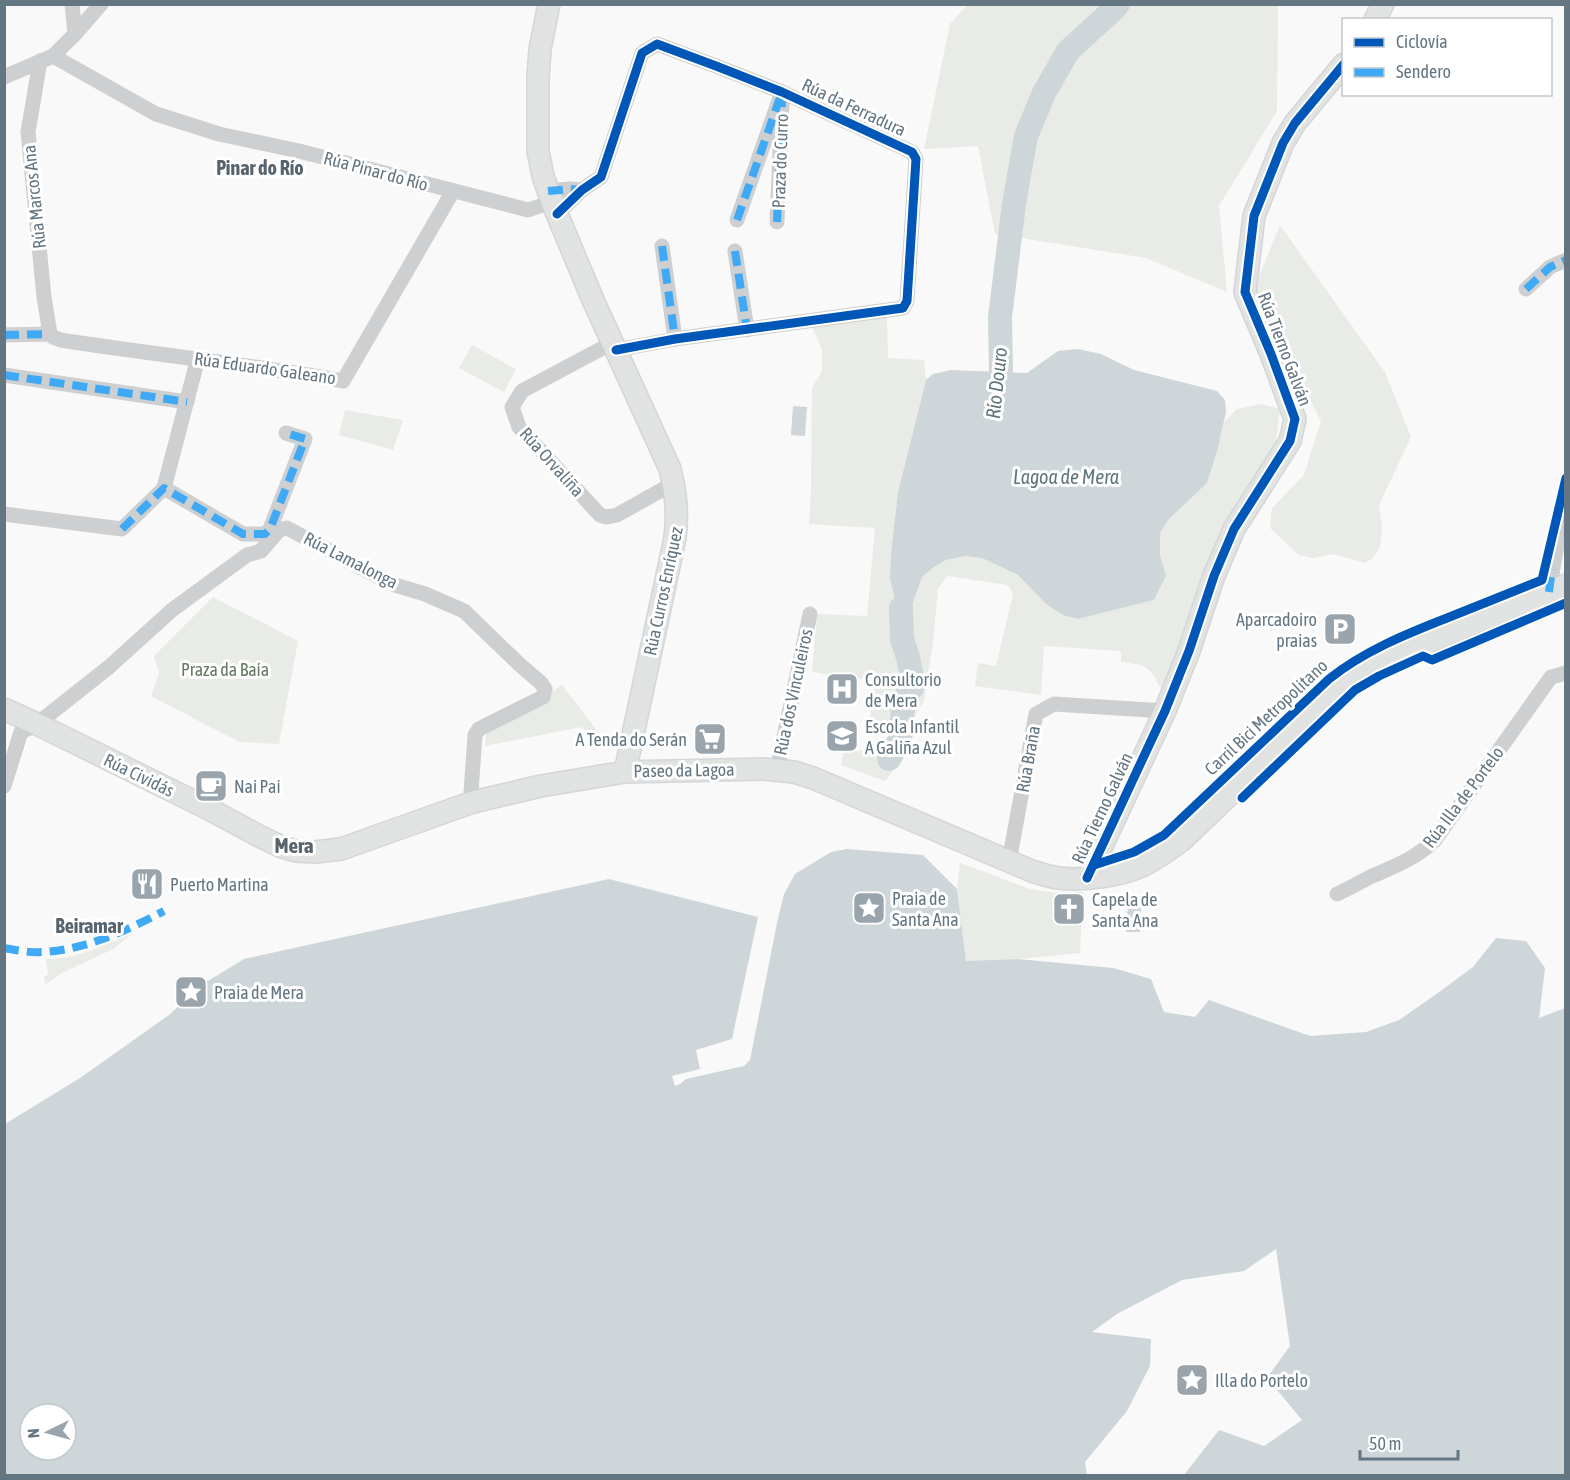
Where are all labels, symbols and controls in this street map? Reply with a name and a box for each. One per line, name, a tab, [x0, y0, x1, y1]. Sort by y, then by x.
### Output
legend	[1342, 18, 1552, 96]
text: Ciclovía	[1396, 31, 1448, 52]
text: Sendero	[1396, 61, 1451, 82]
street label: Rúa da Ferradura	[799, 74, 909, 140]
street label: Praza do Curro	[768, 113, 792, 209]
street label: Rúa Marcos Ana	[18, 144, 50, 250]
street label: Rúa Pinar do Río	[322, 147, 430, 195]
district label: Pinar do Río	[216, 156, 304, 179]
street label: Rúa Tierno Galván	[1254, 289, 1316, 409]
water label: Río Douro	[981, 346, 1011, 420]
street label: Rúa Eduardo Galeano	[193, 348, 337, 388]
street label: Rúa Orvaliña	[515, 423, 589, 501]
water label: Lagoa de Mera	[1013, 465, 1119, 488]
street label: Rúa Curros Enríquez	[639, 524, 687, 657]
street label: Rúa Lamalonga	[300, 527, 402, 593]
place label: Aparcadoiro praias	[1236, 609, 1317, 651]
parking icon: Aparcadoiro praias	[1322, 611, 1358, 647]
street label: Rúa dos Vinculeiros	[769, 627, 817, 757]
street label: Carril Bici Metropolitano	[1200, 655, 1332, 779]
park label: Praza da Baía	[181, 659, 269, 680]
place label: Consultorio de Mera	[865, 669, 941, 711]
hospital icon: Consultorio de Mera	[824, 671, 860, 707]
place label: Escola Infantil A Galiña Azul	[865, 716, 959, 758]
school or university icon: Escola Infantil A Galiña Azul	[824, 718, 860, 754]
supermarket icon: A Tenda do Serán	[692, 721, 728, 757]
street label: Rúa Braña	[1012, 724, 1044, 794]
place label: A Tenda do Serán	[575, 729, 687, 750]
street label: Rúa Illa de Portelo	[1418, 742, 1508, 852]
street label: Rúa Cividás	[100, 749, 178, 801]
street label: Rúa Tierno Galván	[1067, 749, 1137, 867]
street label: Paseo da Lagoa	[633, 759, 735, 781]
cafe icon: Nai Pai	[193, 768, 229, 804]
place label: Nai Pai	[234, 776, 281, 797]
district label: Mera	[274, 833, 314, 857]
restaurant icon: Puerto Martina	[129, 866, 165, 902]
place label: Puerto Martina	[170, 874, 269, 895]
place label: Praia de Santa Ana	[892, 888, 959, 930]
place label: Capela de Santa Ana	[1092, 889, 1159, 931]
place icon: Praia de Santa Ana	[851, 890, 887, 926]
church icon: Capela de Santa Ana	[1051, 891, 1087, 927]
district label: Beiramar	[55, 914, 124, 937]
place icon: Praia de Mera	[173, 974, 209, 1010]
place label: Praia de Mera	[214, 982, 304, 1003]
place icon: Illa do Portelo	[1174, 1362, 1210, 1398]
place label: Illa do Portelo	[1215, 1370, 1308, 1391]
north arrow	[18, 1402, 78, 1462]
scale bar	[1360, 1423, 1458, 1461]
text: N	[24, 1428, 42, 1439]
text: 50 m	[1369, 1433, 1401, 1454]

